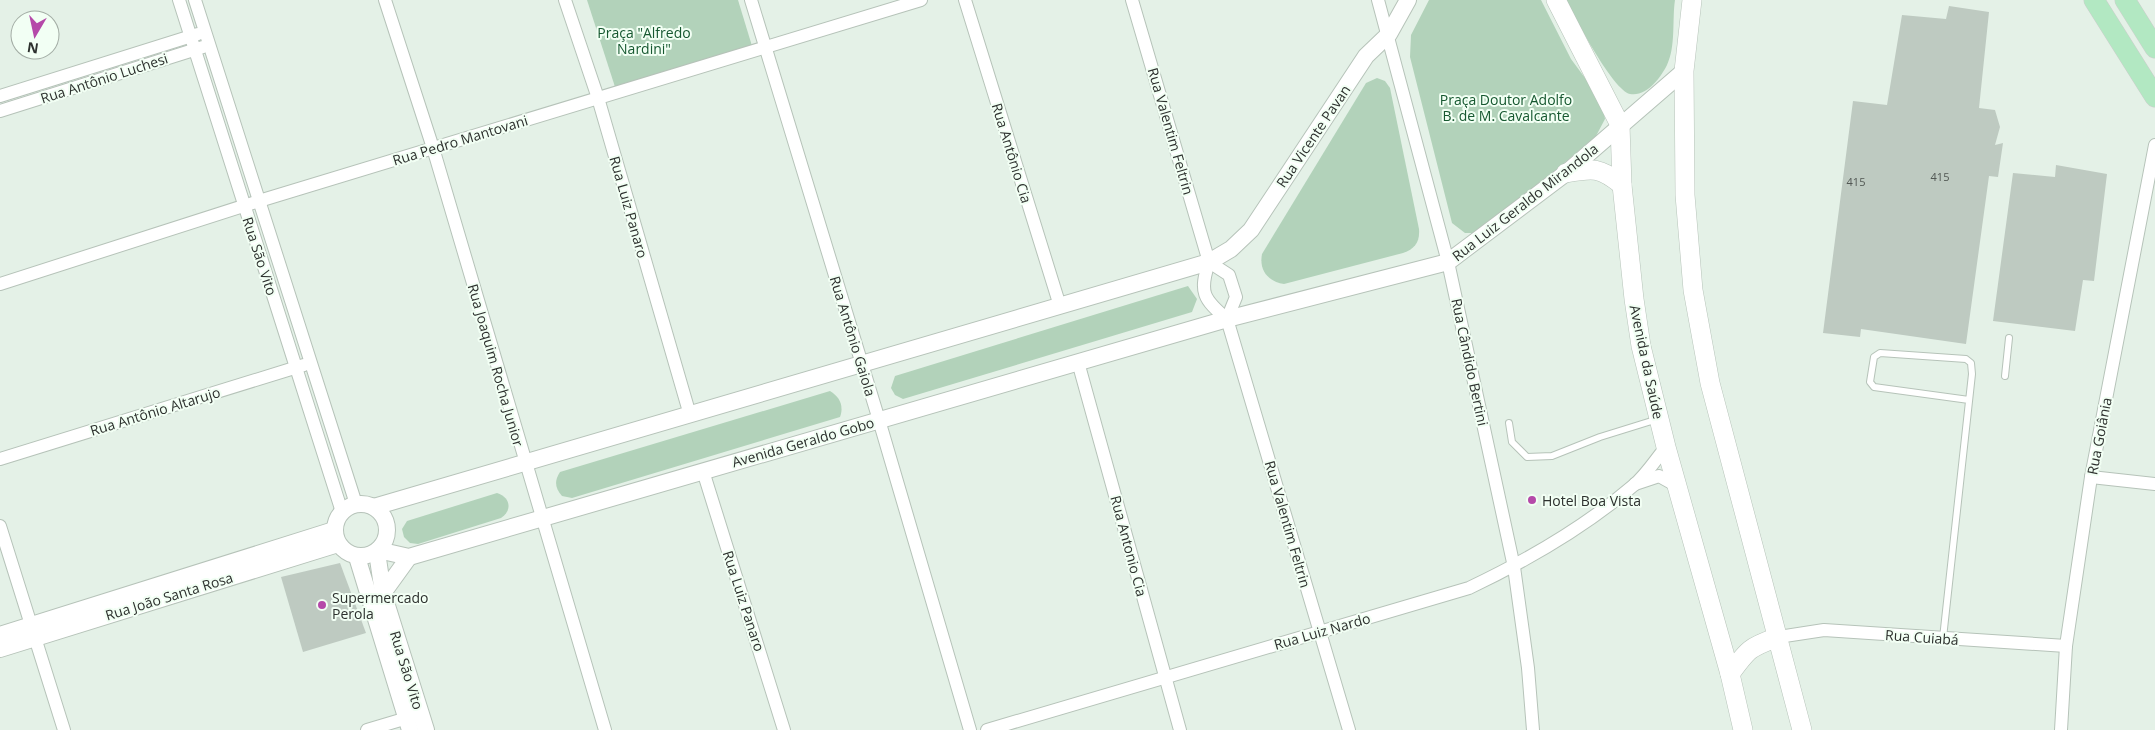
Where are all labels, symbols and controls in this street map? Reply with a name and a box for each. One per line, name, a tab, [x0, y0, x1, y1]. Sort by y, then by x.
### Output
north arrow	[10, 10, 60, 60]
park label: Praça "Alfredo Nardini"	[597, 23, 691, 58]
text: N	[26, 38, 40, 59]
street label: Rua Antônio Luchesi	[38, 48, 170, 108]
street label: Rua Valentim Feltrin	[1144, 65, 1198, 197]
street label: Rua Vicente Pavan	[1272, 81, 1354, 191]
park label: Praça Doutor Adolfo B. de M. Cavalcante	[1440, 90, 1572, 125]
street label: Rua Antônio Cia	[988, 101, 1036, 205]
street label: Rua Pedro Mantovani	[390, 110, 530, 170]
street label: Rua Luiz Geraldo Mirandola	[1448, 139, 1602, 265]
street label: Rua Luiz Panaro	[605, 154, 653, 260]
house number: 415	[1931, 169, 1949, 184]
house number: 415	[1847, 174, 1865, 189]
street label: Rua São Vito	[238, 214, 282, 298]
street label: Rua Antônio Gaiola	[826, 273, 880, 399]
street label: Rua Joaquim Rocha Junior	[464, 282, 528, 449]
street label: Rua Cândido Bertini	[1447, 297, 1493, 427]
street label: Avenida da Saúde	[1626, 303, 1668, 421]
street label: Rua Antônio Altarujo	[88, 382, 222, 440]
street label: Rua Goiânia	[2082, 396, 2116, 476]
street label: Avenida Geraldo Gobo	[730, 413, 876, 471]
street label: Rua Valentim Feltrin	[1261, 458, 1315, 590]
place label: Hotel Boa Vista	[1542, 491, 1641, 510]
street label: Rua Antonio Cia	[1106, 493, 1152, 599]
marker: Hotel Boa Vista	[1526, 494, 1538, 506]
street label: Rua Luiz Panaro	[719, 548, 769, 654]
street label: Rua João Santa Rosa	[103, 568, 235, 624]
place label: Supermercado Perola	[332, 588, 428, 623]
marker: Supermercado Perola	[316, 599, 328, 611]
street label: Rua Luiz Nardo	[1272, 608, 1372, 654]
street label: Rua Cuiabá	[1885, 625, 1959, 649]
street label: Rua São Vito	[386, 628, 428, 712]

